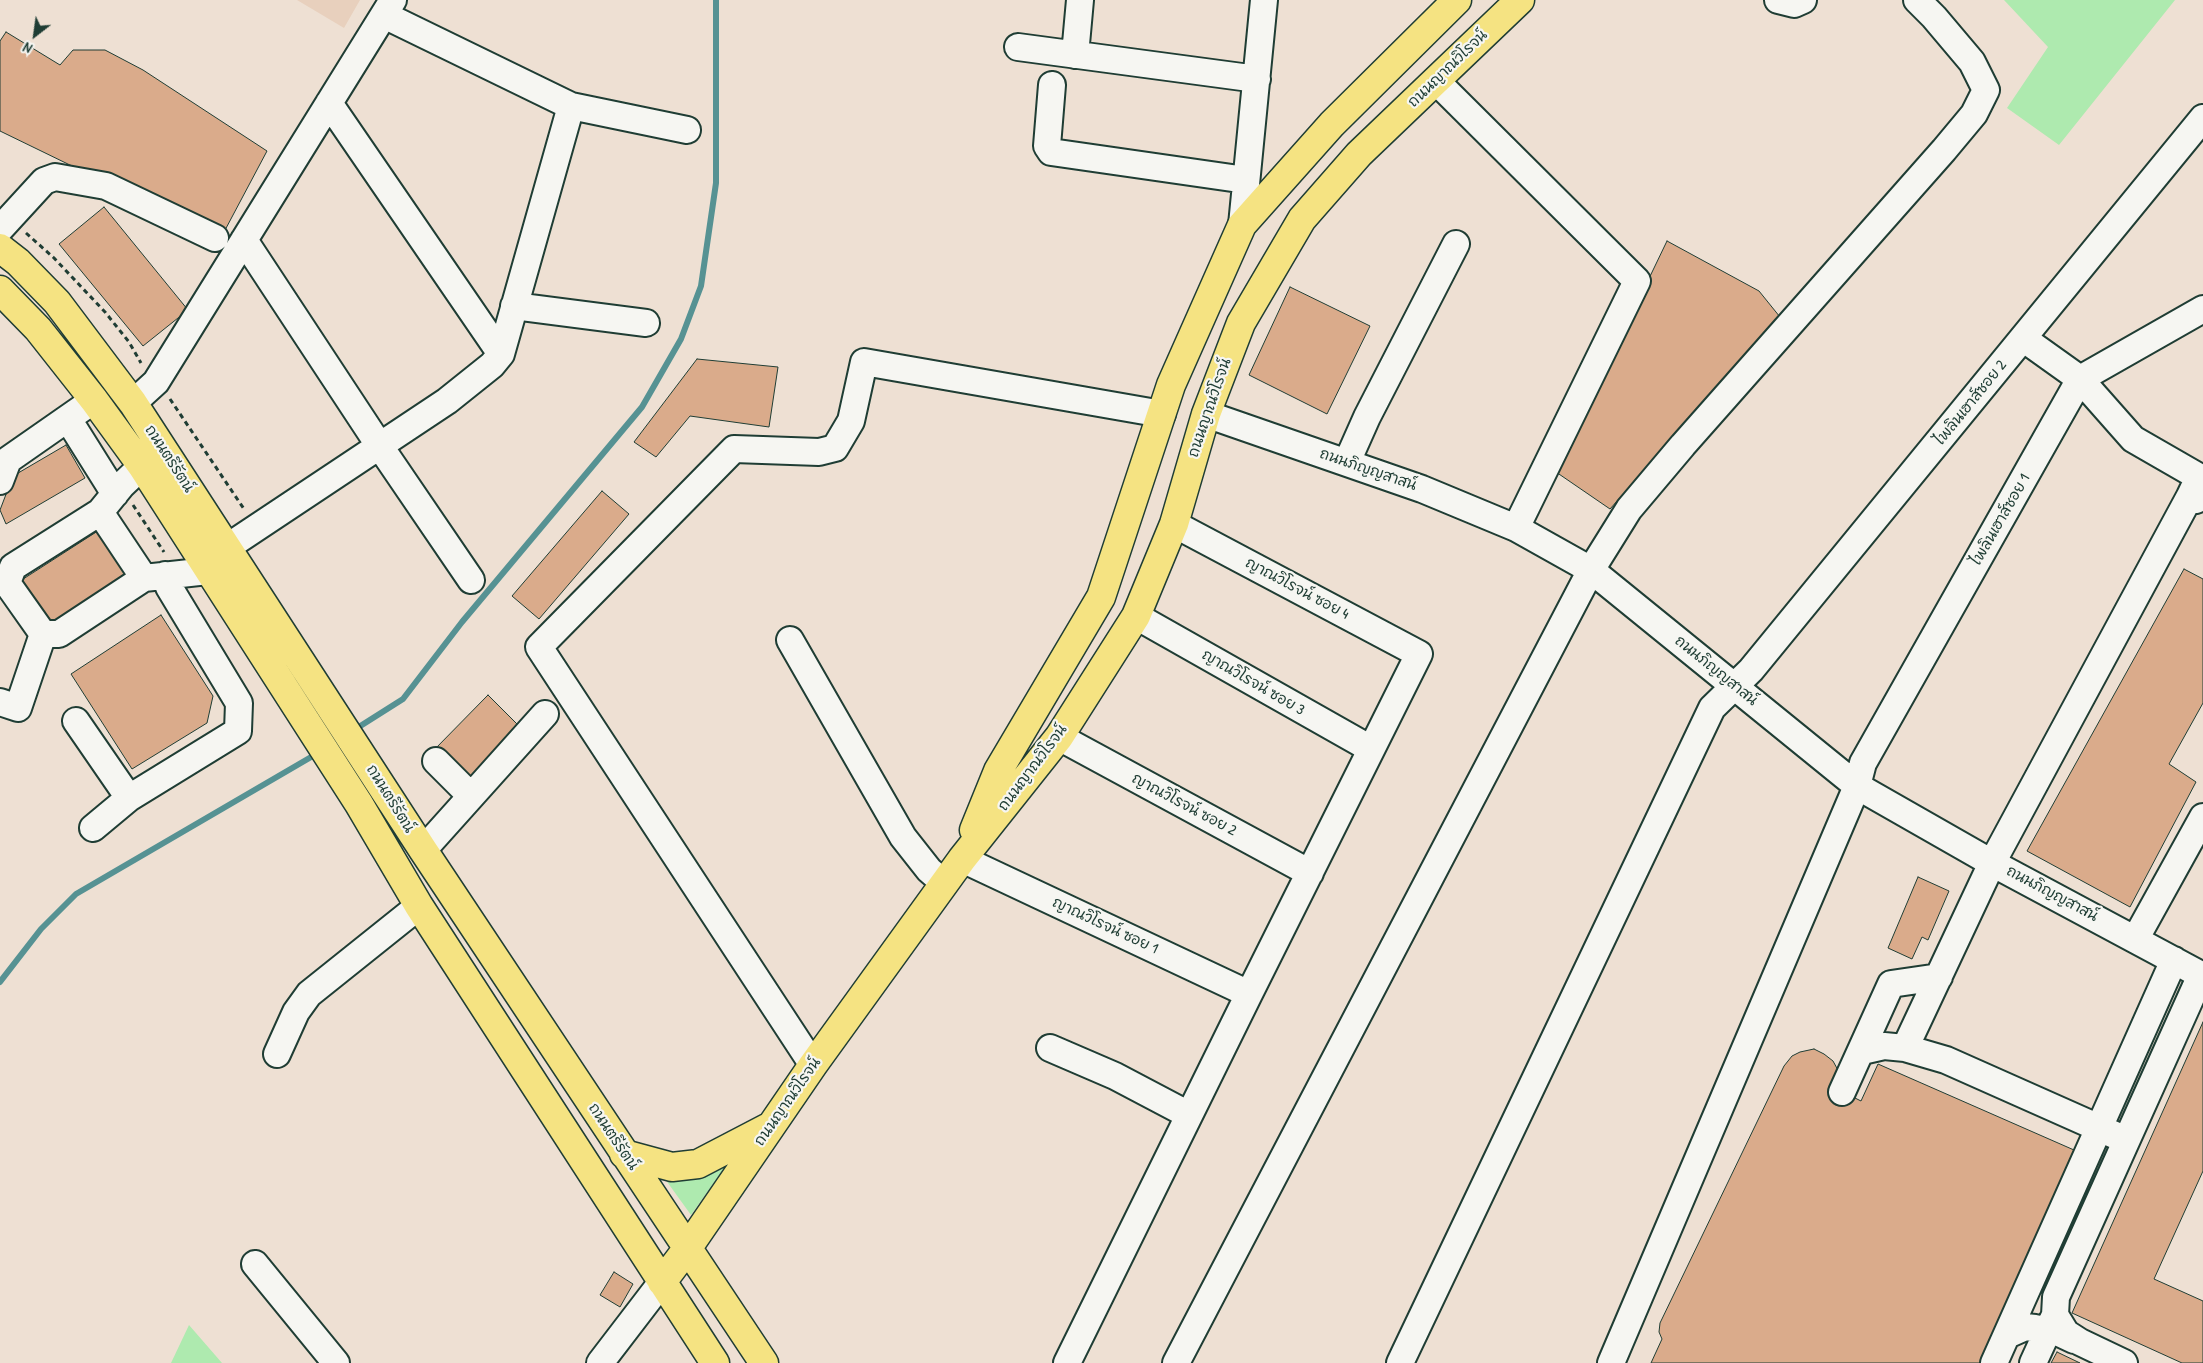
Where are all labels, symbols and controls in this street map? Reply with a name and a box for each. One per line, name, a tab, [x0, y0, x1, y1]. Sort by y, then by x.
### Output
north arrow	[10, 10, 60, 60]
street label: ถนนญาณวิโรจน์	[1404, 27, 1492, 111]
text: N	[19, 38, 35, 59]
street label: ถนนญาณวิโรจน์	[1185, 356, 1235, 460]
street label: ไพลินเฮาส์ซอย 2	[1931, 357, 2011, 449]
street label: ถนนตรีรัตน์	[140, 422, 198, 496]
street label: ถนนภิญญสาสน์	[1317, 445, 1419, 495]
street label: ไพลินเฮาส์ซอย 1	[1968, 471, 2034, 569]
street label: ญาณวิโรจน์ ซอย 4	[1242, 554, 1352, 624]
street label: ถนนภิญญสาสน์	[1671, 632, 1761, 710]
street label: ญาณวิโรจน์ ซอย 3	[1198, 646, 1308, 720]
street label: ถนนญาณวิโรจน์	[995, 721, 1071, 815]
street label: ถนนตรีรัตน์	[362, 762, 418, 836]
street label: ญาณวิโรจน์ ซอย 2	[1129, 770, 1239, 840]
street label: ถนนภิญญสาสน์	[2003, 862, 2101, 926]
street label: ญาณวิโรจน์ ซอย 1	[1049, 894, 1161, 958]
street label: ถนนญาณวิโรจน์	[751, 1054, 825, 1150]
street label: ถนนตรีรัตน์	[584, 1100, 642, 1174]

